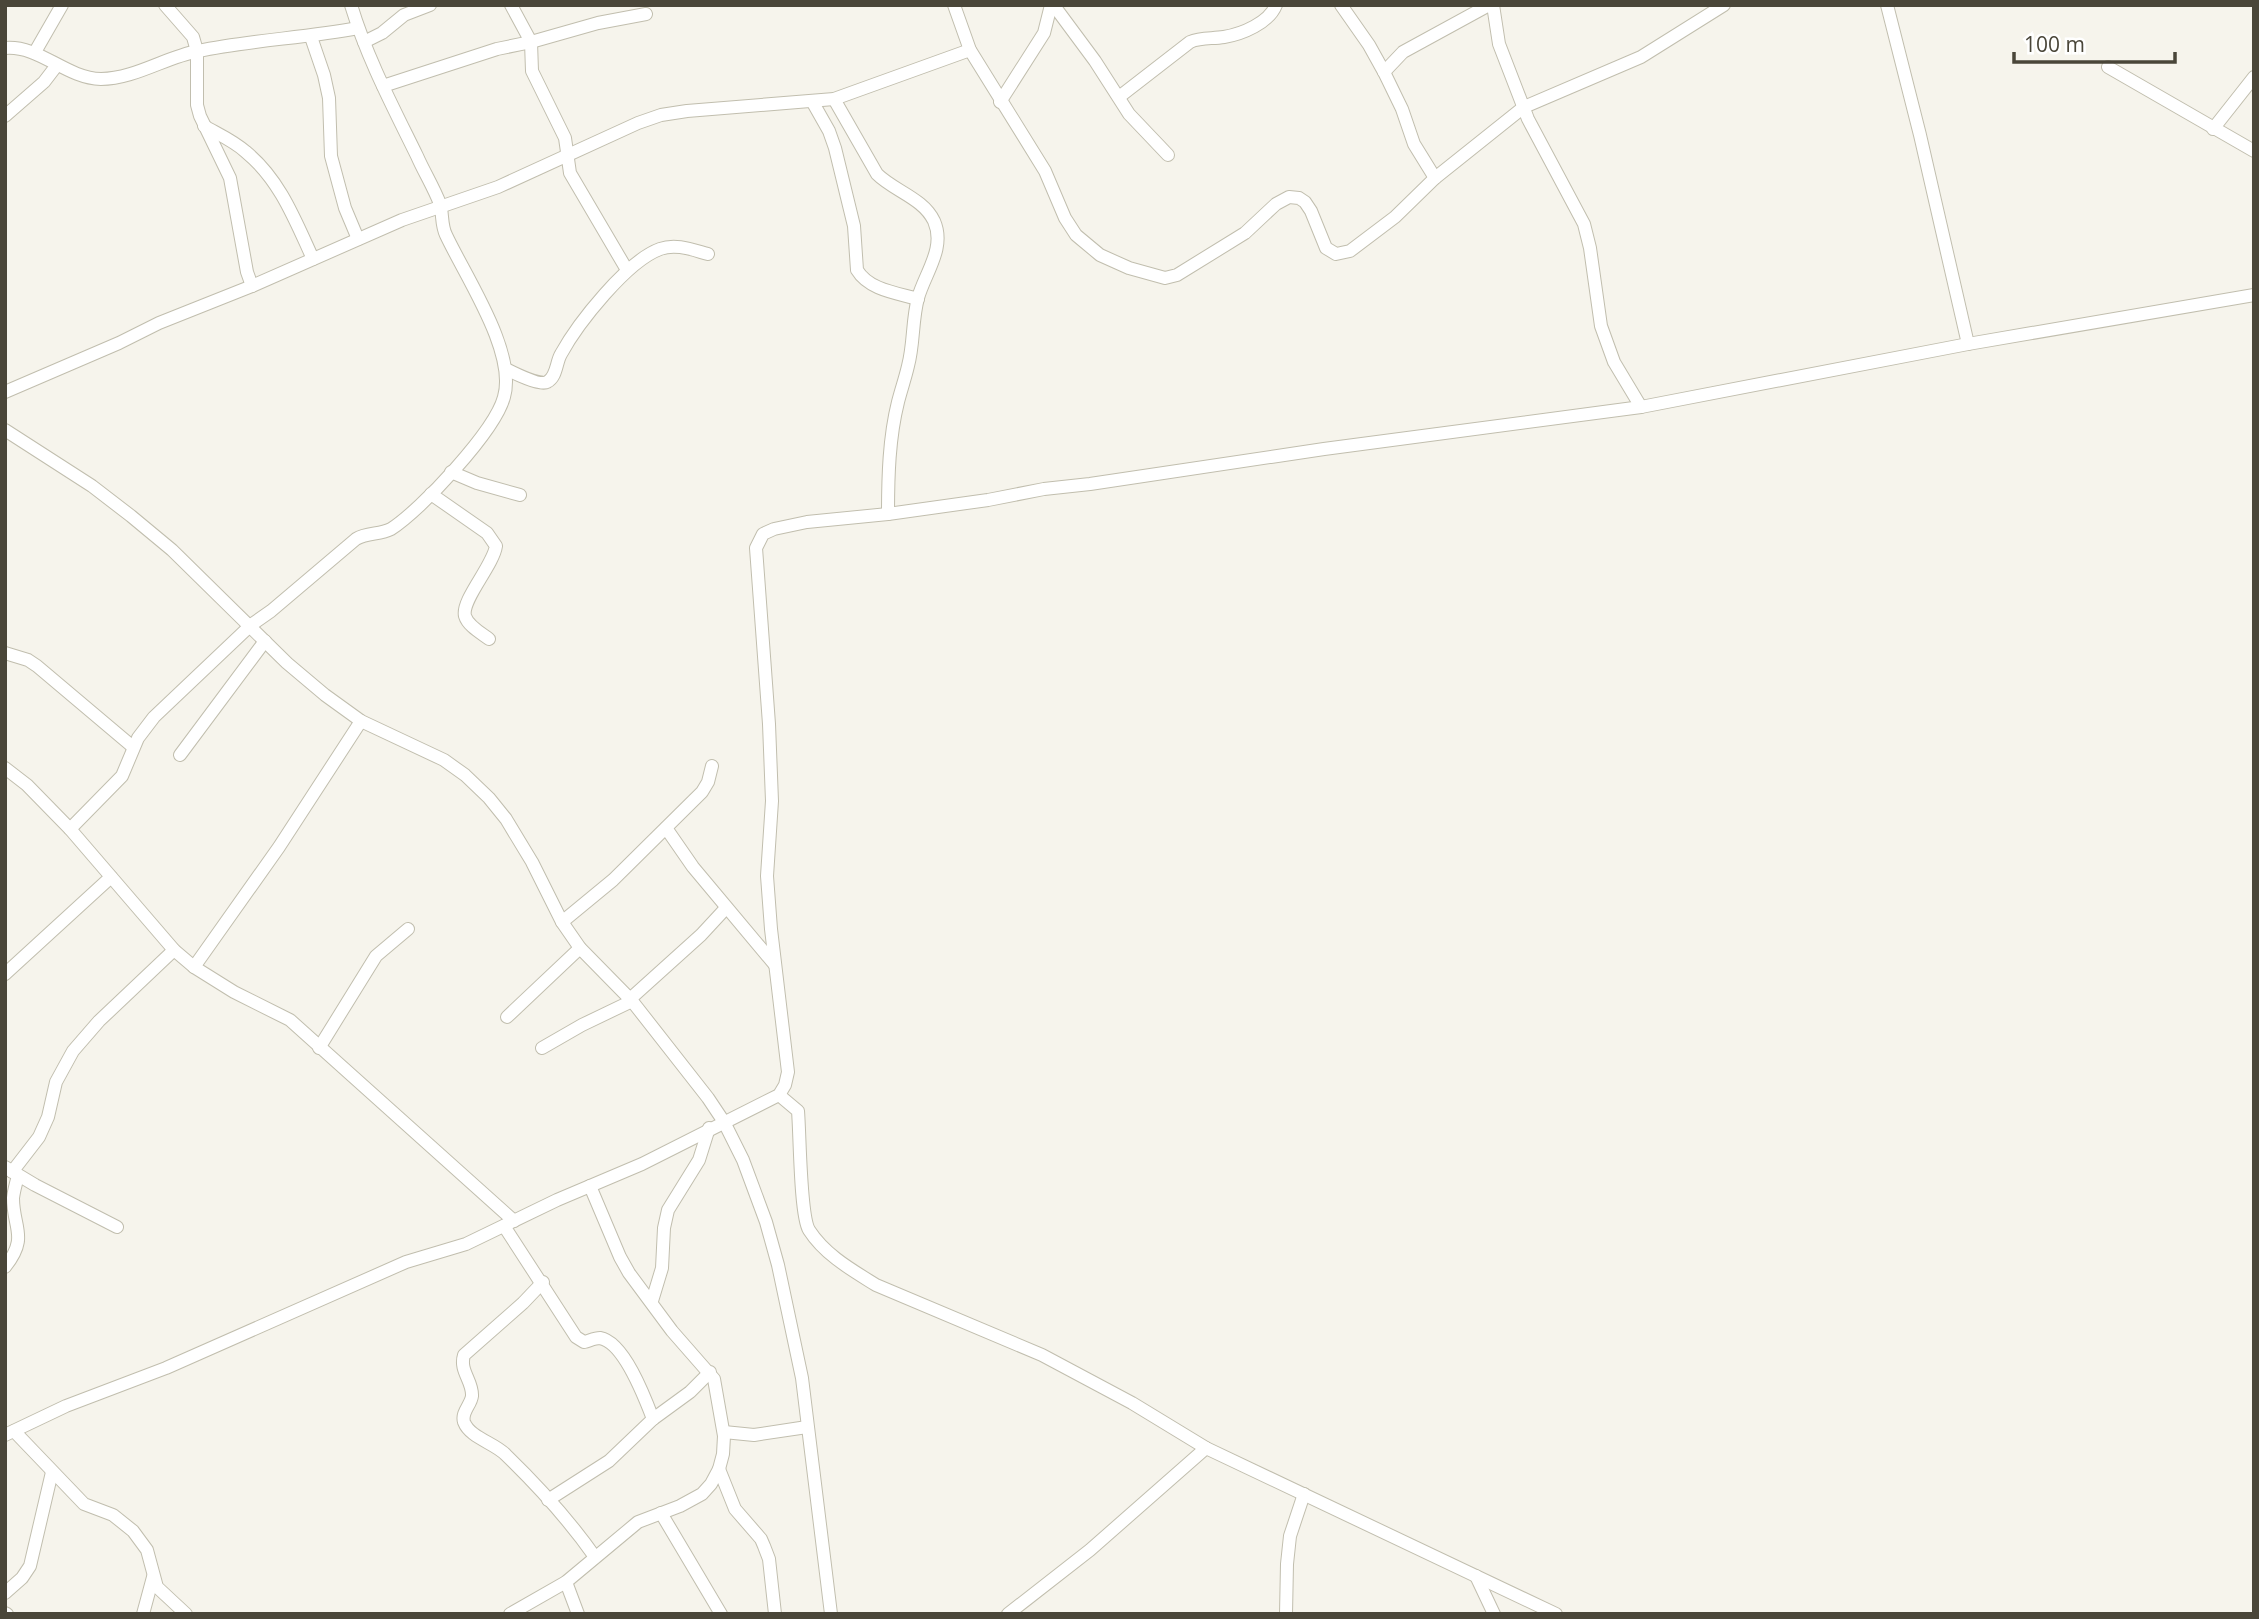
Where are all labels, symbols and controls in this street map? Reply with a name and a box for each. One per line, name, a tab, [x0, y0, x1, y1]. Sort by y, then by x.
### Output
scale bar	[2014, 21, 2175, 65]
text: 100 m	[2024, 30, 2085, 58]

